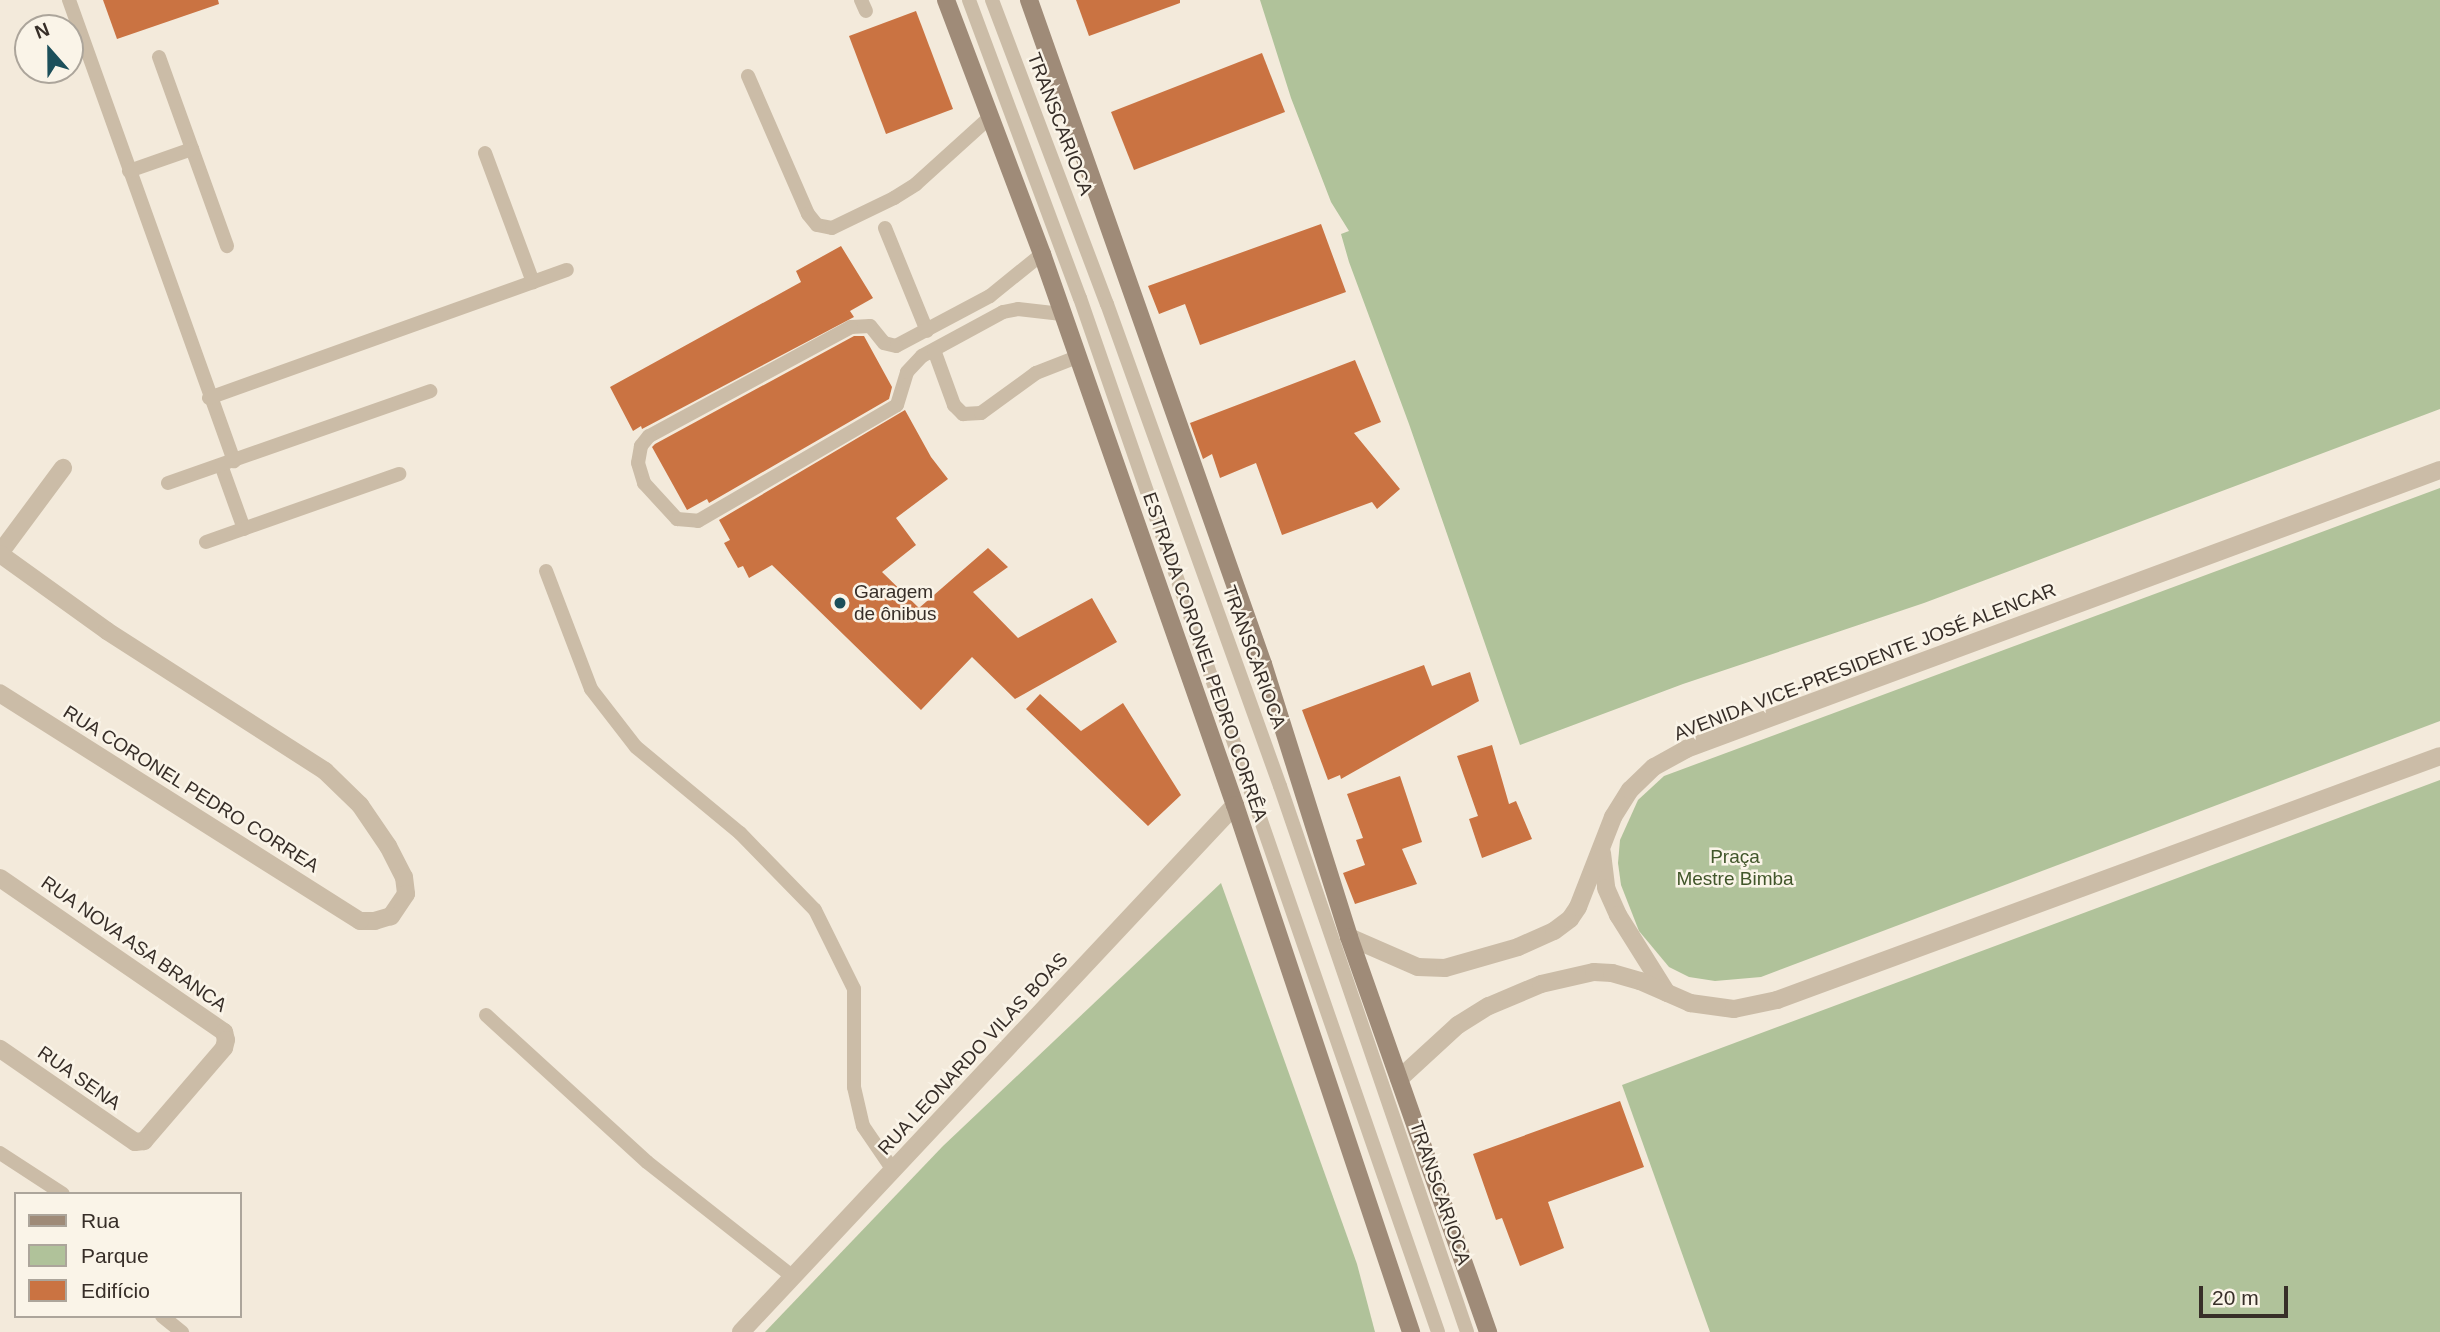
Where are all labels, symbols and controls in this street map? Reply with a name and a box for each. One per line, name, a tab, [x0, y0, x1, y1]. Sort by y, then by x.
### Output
north arrow	[14, 14, 84, 84]
text: N	[32, 19, 52, 43]
street label: TRANSCARIOCA	[1022, 49, 1098, 199]
street label: ESTRADA CORONEL PEDRO CORRÊA	[1138, 489, 1272, 825]
street label: AVENIDA VICE-PRESIDENTE JOSÉ ALENCAR	[1670, 578, 2060, 746]
place label: Garagem de ônibus	[854, 581, 936, 625]
street label: TRANSCARIOCA	[1217, 582, 1291, 732]
marker: Garagem de ônibus	[832, 595, 848, 611]
street label: RUA CORONEL PEDRO CORREA	[58, 700, 324, 878]
park label: Praça Mestre Bimba	[1676, 846, 1794, 890]
street label: RUA NOVA ASA BRANCA	[35, 870, 233, 1018]
street label: RUA LEONARDO VILAS BOAS	[873, 948, 1073, 1160]
street label: RUA SENA	[33, 1041, 125, 1115]
street label: TRANSCARIOCA	[1405, 1118, 1475, 1268]
legend	[14, 1192, 242, 1318]
text: Rua	[81, 1209, 120, 1232]
text: Parque	[81, 1244, 149, 1267]
scale bar	[2202, 1272, 2291, 1316]
text: Edifício	[81, 1279, 150, 1302]
text: 20 m	[2212, 1286, 2259, 1309]

